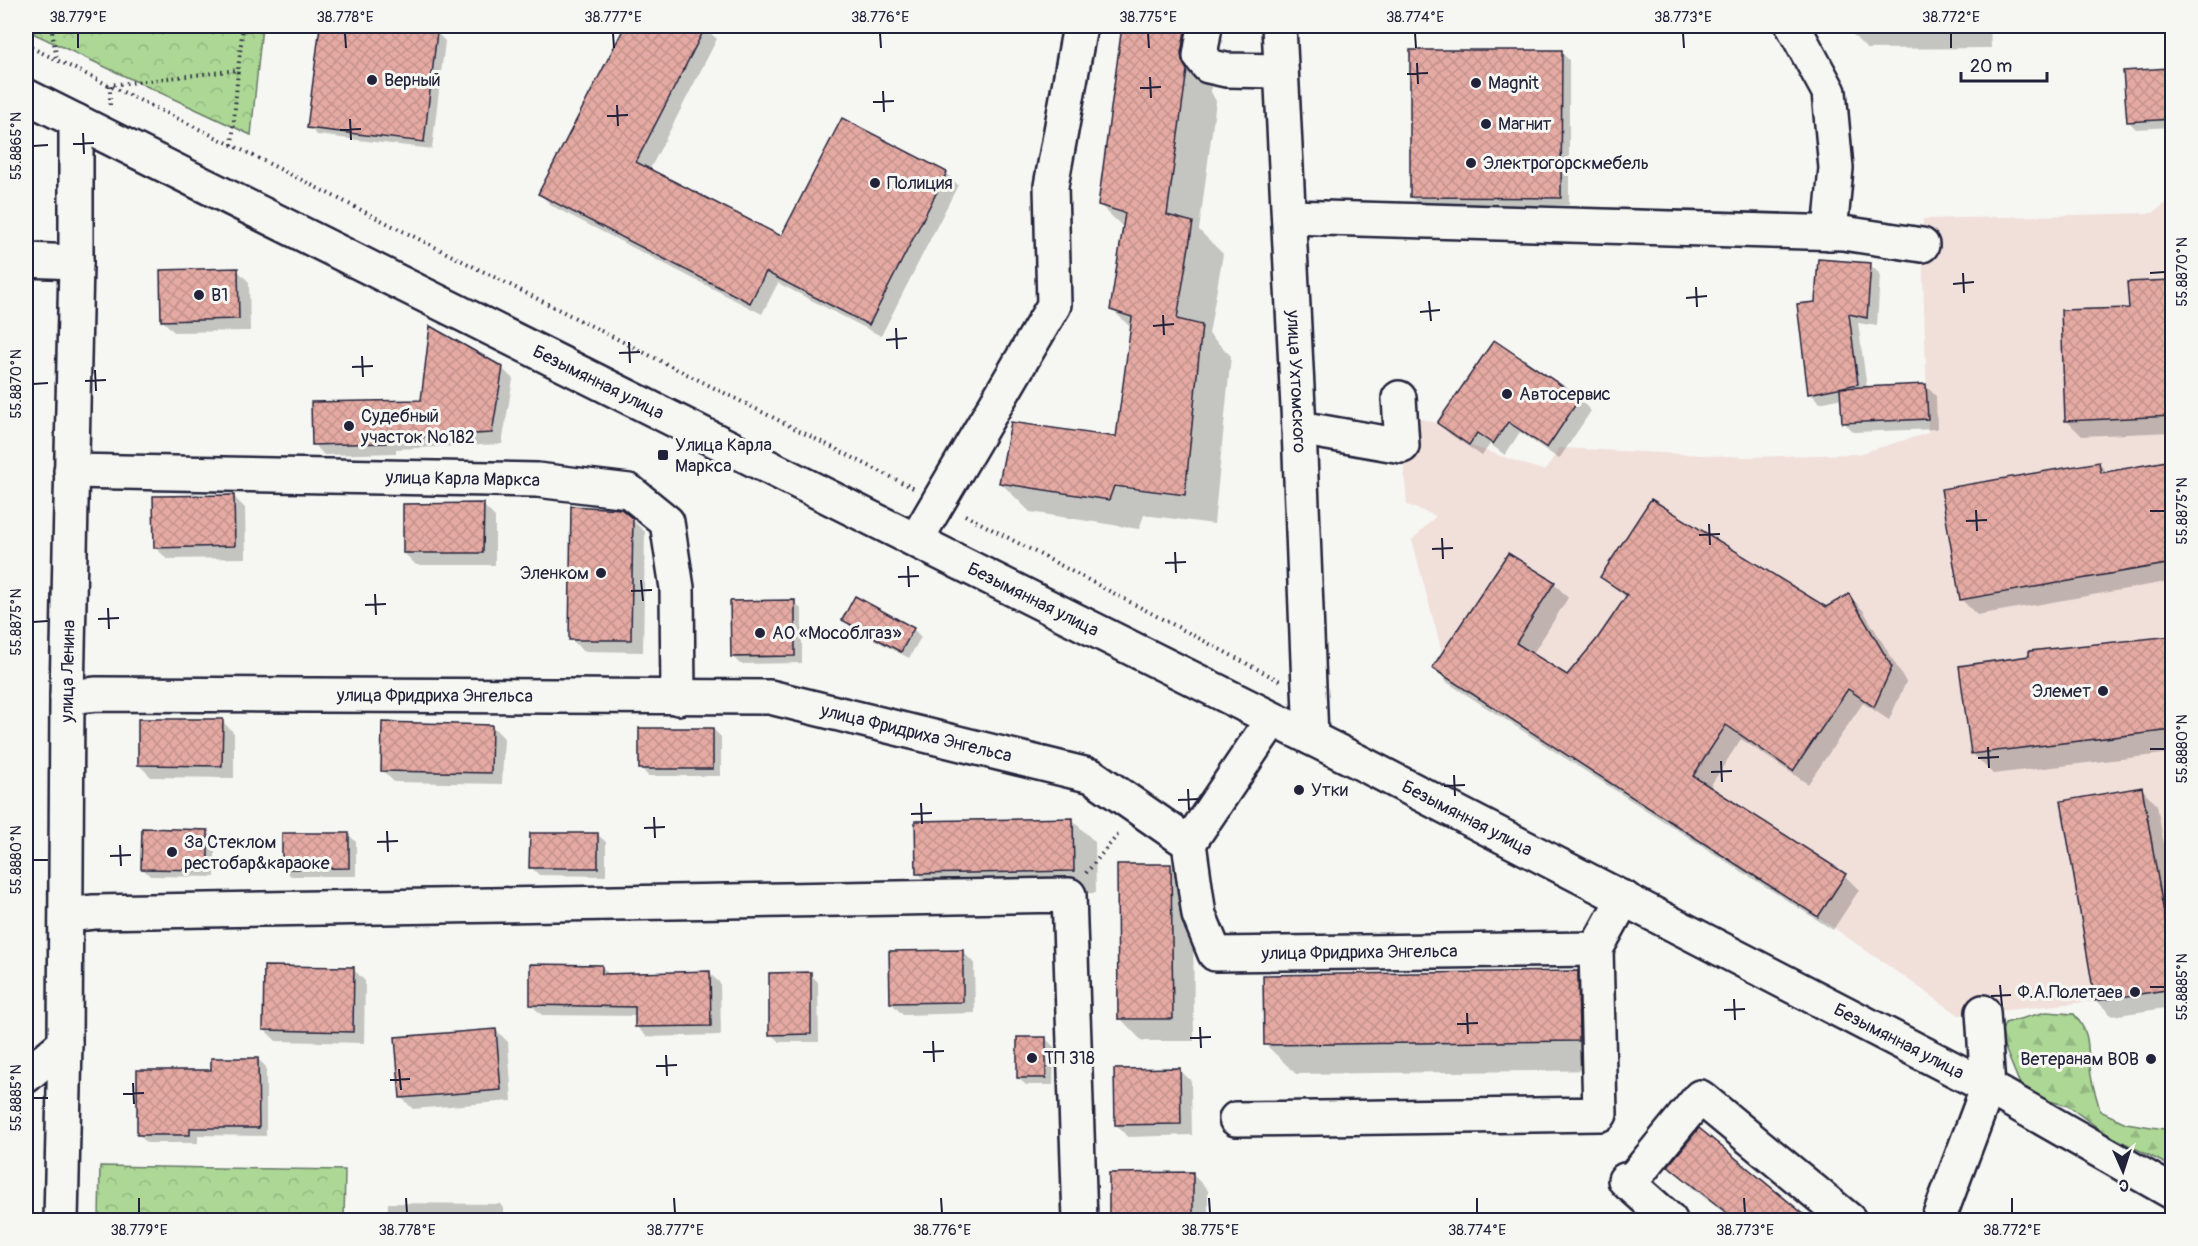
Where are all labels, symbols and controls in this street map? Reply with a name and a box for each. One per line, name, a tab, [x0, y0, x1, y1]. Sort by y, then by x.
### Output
text: 38.779°E	[49, 8, 107, 27]
text: 38.778°E	[316, 8, 374, 27]
text: 38.777°E	[584, 8, 642, 27]
text: 38.776°E	[851, 8, 909, 27]
text: 38.775°E	[1119, 8, 1177, 27]
text: 38.774°E	[1386, 8, 1444, 27]
text: 38.773°E	[1654, 8, 1712, 27]
text: 38.772°E	[1922, 8, 1980, 27]
scale bar	[1961, 45, 2046, 83]
text: 20 m	[1970, 55, 2012, 78]
place label: Верный	[384, 69, 441, 92]
place label: Magnit	[1488, 72, 1540, 95]
marker: Верный	[365, 73, 379, 87]
marker: Magnit	[1469, 76, 1483, 90]
text: 55.8865°N	[7, 112, 26, 180]
place label: Магнит	[1498, 113, 1551, 136]
marker: Магнит	[1479, 117, 1493, 131]
place label: Электрогорскмебель	[1483, 152, 1649, 175]
marker: Электрогорскмебель	[1464, 156, 1478, 170]
place label: Полиция	[887, 172, 953, 195]
marker: Полиция	[868, 176, 882, 190]
text: 55.8870°N	[2173, 237, 2192, 307]
place label: B1	[211, 284, 228, 307]
marker: B1	[192, 288, 206, 302]
street label: улица Ухтомского	[1282, 309, 1311, 454]
street label: Безымянная улица	[529, 340, 668, 424]
text: 55.8870°N	[7, 349, 26, 419]
place label: Автосервис	[1519, 383, 1611, 406]
marker: Автосервис	[1500, 387, 1514, 401]
place label: Судебный участок №182	[360, 405, 475, 449]
marker: Судебный участок №182	[342, 419, 356, 433]
place label: Улица Карла Маркса	[675, 434, 772, 478]
marker: Улица Карла Маркса	[656, 448, 670, 462]
street label: улица Карла Маркса	[385, 466, 540, 492]
text: 55.8875°N	[2173, 477, 2192, 545]
street label: Безымянная улица	[964, 557, 1103, 642]
place label: Эленком	[520, 562, 589, 585]
marker: Эленком	[594, 566, 608, 580]
text: 55.8875°N	[7, 588, 26, 656]
street label: улица Ленина	[55, 619, 80, 724]
place label: АО «Мособлгаз»	[772, 622, 902, 645]
marker: АО «Мособлгаз»	[753, 626, 767, 640]
place label: Элемет	[2032, 680, 2091, 703]
street label: улица Фридриха Энгельса	[336, 684, 533, 707]
marker: Элемет	[2096, 684, 2110, 698]
street label: улица Фридриха Энгельса	[818, 698, 1014, 767]
text: 55.8880°N	[2173, 714, 2192, 784]
street label: Безымянная улица	[1398, 775, 1536, 861]
place label: Утки	[1311, 779, 1348, 802]
marker: Утки	[1292, 783, 1306, 797]
text: 55.8880°N	[7, 825, 26, 895]
place label: За Стеклом рестобар&караоке	[184, 831, 330, 875]
marker: За Стеклом рестобар&караоке	[165, 845, 179, 859]
street label: улица Фридриха Энгельса	[1260, 939, 1458, 965]
text: 55.8885°N	[2173, 953, 2192, 1021]
place label: Ф.А.Полетаев	[2017, 981, 2123, 1004]
marker: Ф.А.Полетаев	[2128, 985, 2142, 999]
street label: Безымянная улица	[1830, 998, 1968, 1084]
place label: ТП 318	[1044, 1047, 1095, 1070]
place label: Ветеранам ВОВ	[2020, 1048, 2139, 1071]
marker: ТП 318	[1025, 1051, 1039, 1065]
marker: Ветеранам ВОВ	[2144, 1052, 2158, 1066]
text: 55.8885°N	[7, 1064, 26, 1132]
north arrow	[2093, 1141, 2153, 1201]
text: С	[2118, 1175, 2129, 1195]
text: 38.779°E	[110, 1221, 168, 1240]
text: 38.778°E	[378, 1221, 436, 1240]
text: 38.777°E	[646, 1221, 704, 1240]
text: 38.776°E	[913, 1221, 971, 1240]
text: 38.775°E	[1181, 1221, 1239, 1240]
text: 38.774°E	[1448, 1221, 1506, 1240]
text: 38.773°E	[1716, 1221, 1774, 1240]
text: 38.772°E	[1983, 1221, 2041, 1240]

